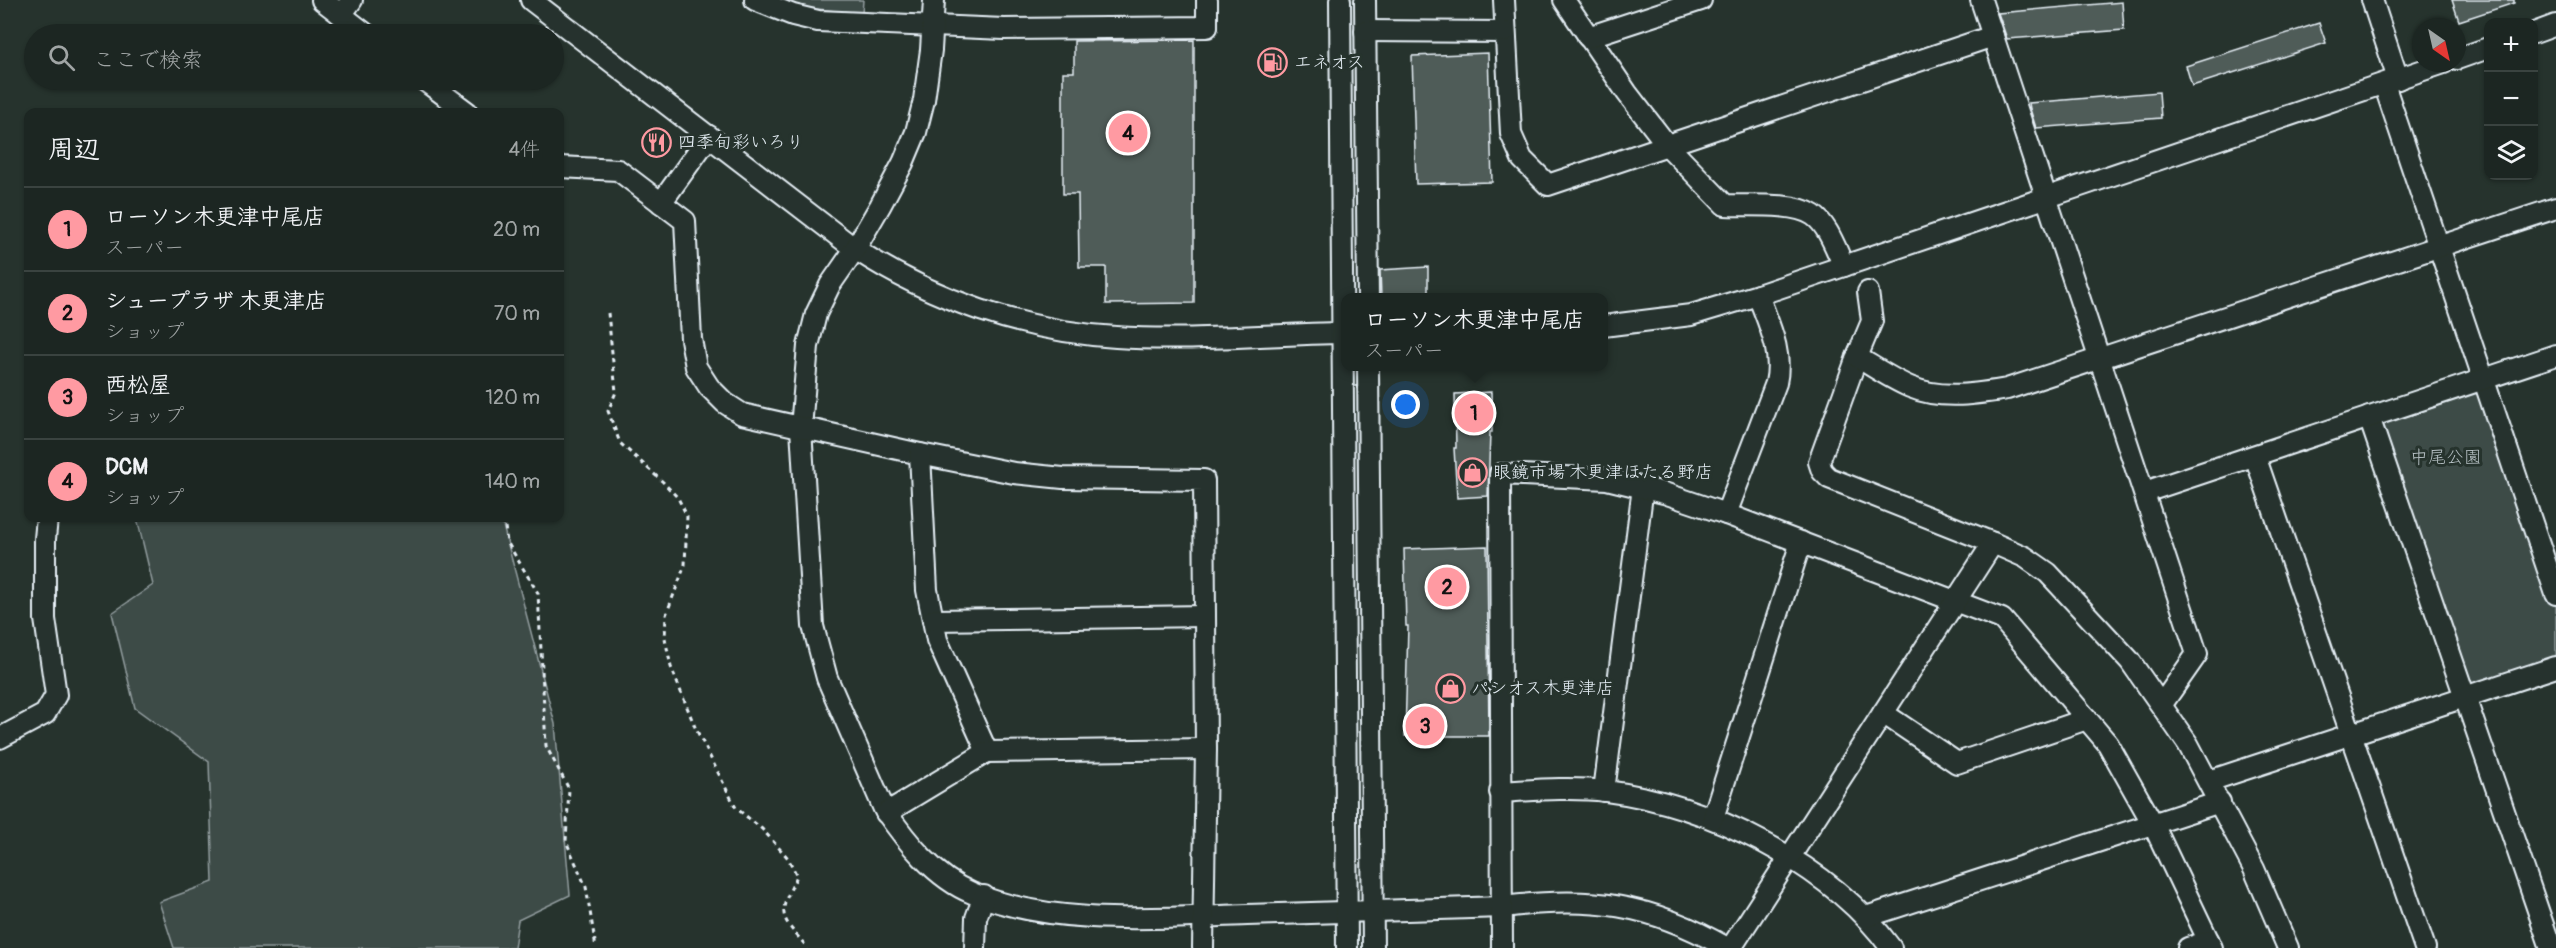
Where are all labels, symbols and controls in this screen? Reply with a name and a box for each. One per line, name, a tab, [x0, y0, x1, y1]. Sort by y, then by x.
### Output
north arrow	[2412, 18, 2466, 72]
map controls	[2484, 18, 2538, 180]
button: +	[2484, 18, 2538, 72]
search box	[24, 24, 564, 90]
icon: search	[45, 41, 78, 74]
text: ここで検索	[93, 46, 203, 74]
fuel station icon: エネオス	[1257, 46, 1289, 78]
place label: エネオス	[1294, 51, 1365, 74]
button: −	[2484, 72, 2538, 126]
pin: 4	[1108, 110, 1148, 156]
restaurant icon: 四季旬彩いろり	[641, 126, 673, 158]
button: layers	[2484, 126, 2538, 180]
place label: 四季旬彩いろり	[678, 131, 804, 154]
text: 周辺	[48, 134, 100, 166]
text: 4件	[508, 137, 540, 162]
text: ローソン木更津中尾店	[105, 203, 325, 231]
text: 1	[64, 217, 71, 242]
text: 20 m	[493, 217, 540, 242]
text: スーパー	[105, 235, 184, 260]
text: シュープラザ 木更津店	[105, 287, 327, 315]
popup	[1341, 293, 1608, 371]
text: 2	[62, 301, 73, 326]
text: 70 m	[494, 301, 540, 326]
text: ローソン木更津中尾店	[1364, 306, 1585, 334]
text: ショップ	[105, 319, 184, 344]
text: スーパー	[1364, 338, 1444, 363]
text: 西松屋	[105, 371, 171, 399]
text: 3	[62, 385, 73, 410]
text: 120 m	[485, 385, 540, 410]
your location	[1391, 390, 1420, 419]
pin: 1	[1454, 390, 1494, 436]
text: ショップ	[105, 403, 184, 428]
park label: 中尾公園	[2410, 446, 2482, 469]
text: DCM	[105, 453, 148, 481]
shop icon: 眼鏡市場 木更津ほたる野店	[1456, 456, 1488, 488]
place label: 眼鏡市場 木更津ほたる野店	[1493, 461, 1713, 484]
text: 4	[62, 469, 73, 494]
text: 140 m	[485, 469, 540, 494]
text: ショップ	[105, 485, 184, 510]
pin: 2	[1428, 564, 1466, 610]
shop icon: パシオス木更津店	[1434, 672, 1466, 704]
place label: パシオス木更津店	[1471, 677, 1614, 700]
pin: 3	[1406, 704, 1444, 748]

